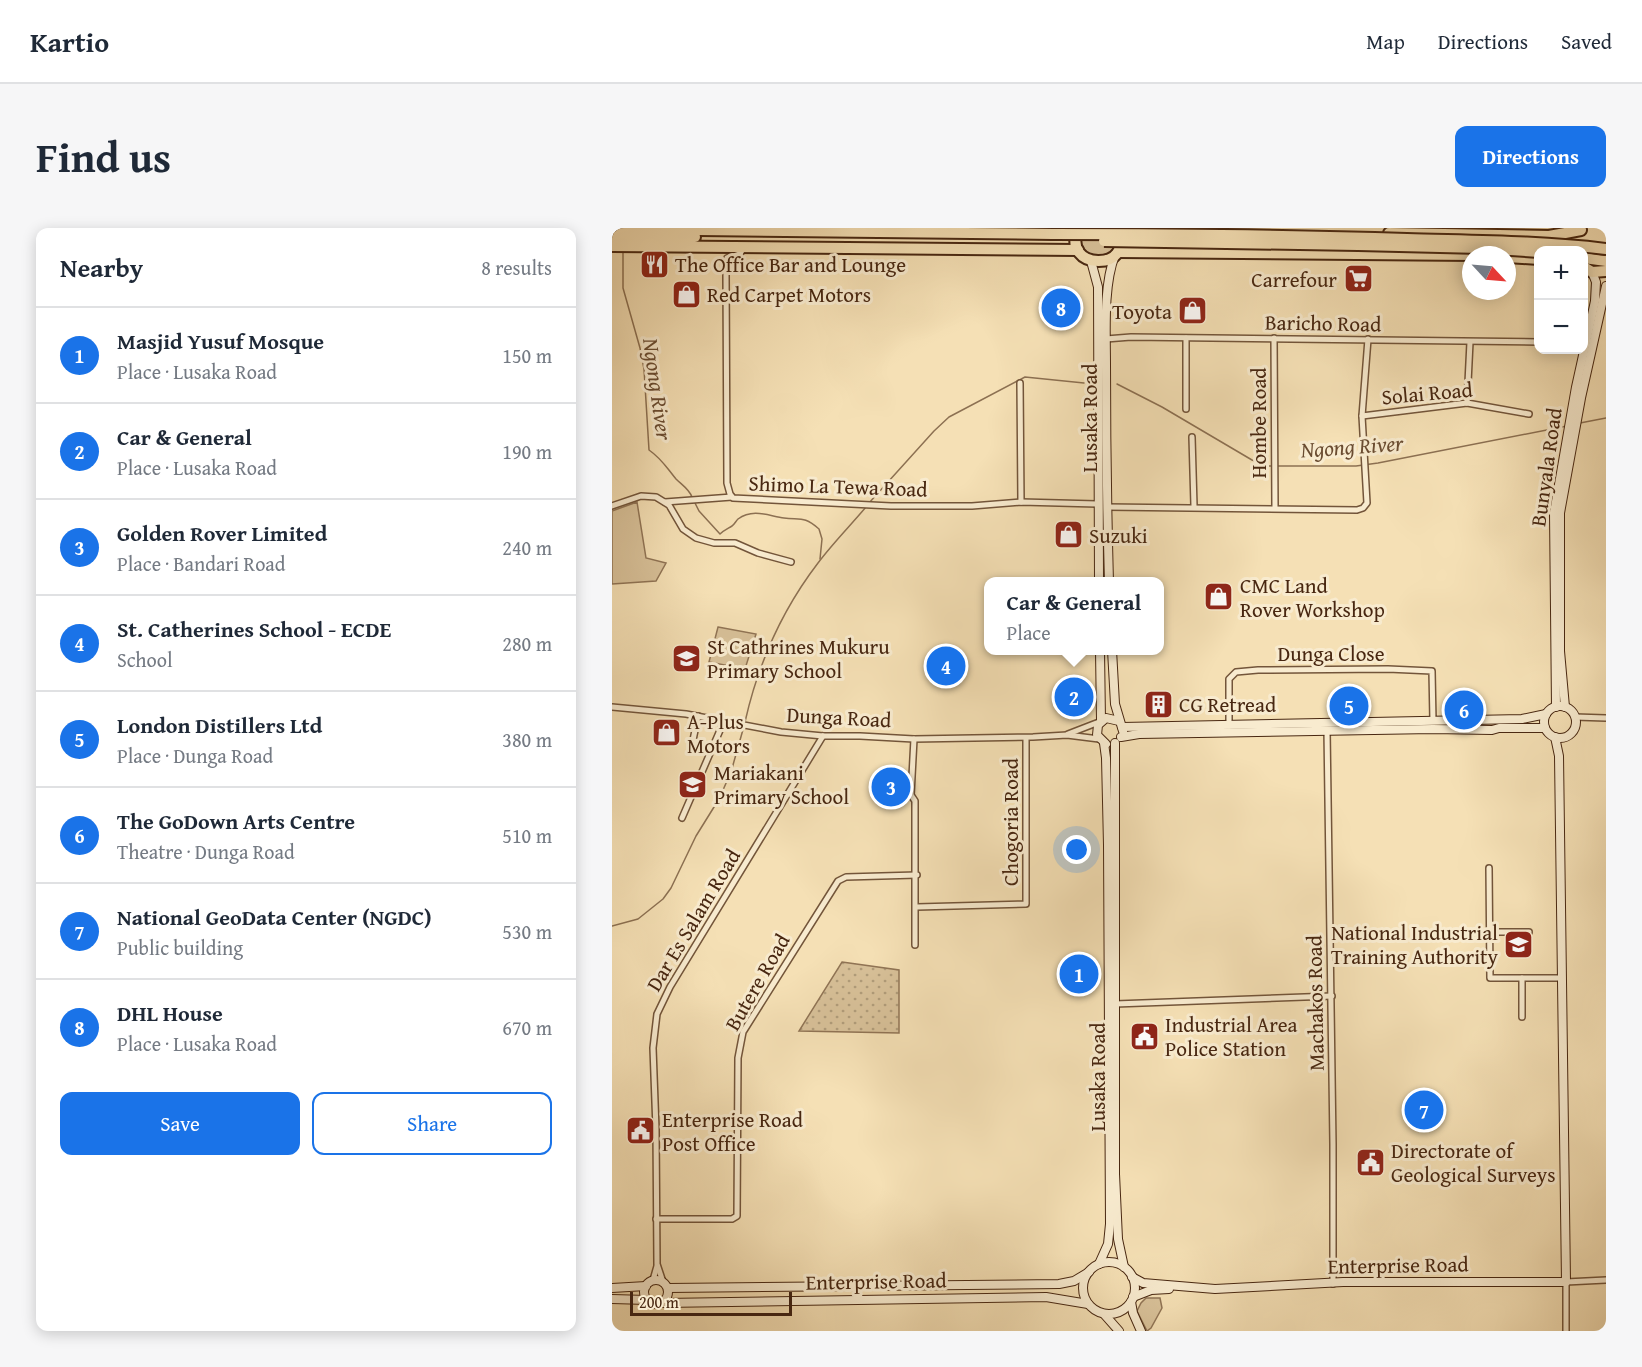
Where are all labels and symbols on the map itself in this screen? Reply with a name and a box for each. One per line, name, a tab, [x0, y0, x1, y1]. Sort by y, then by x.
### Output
north arrow	[1462, 246, 1516, 300]
restaurant icon: The Office Bar and Lounge	[638, 248, 670, 280]
place label: The Office Bar and Lounge	[675, 249, 906, 280]
supermarket icon: Carrefour	[1342, 263, 1374, 295]
place label: Carrefour	[1251, 264, 1337, 295]
shop icon: Red Carpet Motors	[670, 278, 702, 310]
place label: Red Carpet Motors	[707, 279, 871, 310]
pin: 8	[1042, 286, 1080, 331]
shop icon: Toyota	[1177, 295, 1209, 327]
place label: Toyota	[1112, 296, 1172, 327]
street label: Baricho Road	[1265, 306, 1382, 340]
water label: Ngong River	[635, 335, 681, 443]
street label: Lusaka Road	[1074, 363, 1105, 473]
street label: Hombe Road	[1243, 367, 1274, 479]
street label: Solai Road	[1380, 374, 1475, 412]
street label: Bunyala Road	[1522, 405, 1570, 528]
water label: Ngong River	[1299, 426, 1405, 466]
street label: Shimo La Tewa Road	[748, 467, 929, 505]
shop icon: Suzuki	[1052, 519, 1084, 551]
place label: Suzuki	[1089, 520, 1148, 551]
place label: CMC Land Rover Workshop	[1240, 570, 1385, 625]
shop icon: CMC Land Rover Workshop	[1203, 581, 1235, 613]
place label: St Cathrines Mukuru Primary School	[707, 631, 890, 686]
street label: Dunga Close	[1277, 638, 1385, 669]
school or university icon: St Cathrines Mukuru Primary School	[670, 642, 702, 674]
pin: 4	[926, 644, 966, 688]
pin: 2	[1054, 674, 1094, 720]
pin: 5	[1330, 684, 1368, 728]
building icon: CG Retread	[1142, 688, 1174, 720]
pin: 6	[1444, 688, 1484, 732]
place label: CG Retread	[1179, 689, 1277, 720]
street label: Dunga Road	[786, 699, 893, 735]
place label: A-Plus Motors	[687, 706, 750, 761]
shop icon: A-Plus Motors	[650, 717, 682, 749]
place label: Mariakani Primary School	[714, 757, 849, 812]
street label: Chogoria Road	[995, 757, 1026, 886]
pin: 3	[872, 764, 910, 810]
school or university icon: Mariakani Primary School	[677, 768, 709, 800]
your location	[1062, 835, 1091, 864]
street label: Dar Es Salam Road	[638, 842, 748, 997]
place label: National Industrial Training Authority	[1331, 917, 1499, 972]
street label: Butere Road	[717, 927, 798, 1036]
school or university icon: National Industrial Training Authority	[1503, 928, 1535, 960]
street label: Machakos Road	[1298, 934, 1332, 1071]
pin: 1	[1060, 952, 1098, 996]
place label: Industrial Area Police Station	[1165, 1009, 1297, 1064]
public building icon: Industrial Area Police Station	[1128, 1020, 1160, 1052]
street label: Lusaka Road	[1082, 1022, 1113, 1132]
pin: 7	[1404, 1088, 1444, 1132]
place label: Enterprise Road Post Office	[662, 1104, 804, 1159]
public building icon: Enterprise Road Post Office	[625, 1115, 657, 1147]
place label: Directorate of Geological Surveys	[1391, 1135, 1556, 1190]
public building icon: Directorate of Geological Surveys	[1354, 1146, 1386, 1178]
street label: Enterprise Road	[1327, 1248, 1470, 1282]
street label: Enterprise Road	[805, 1264, 948, 1298]
scale bar	[630, 1289, 792, 1316]

